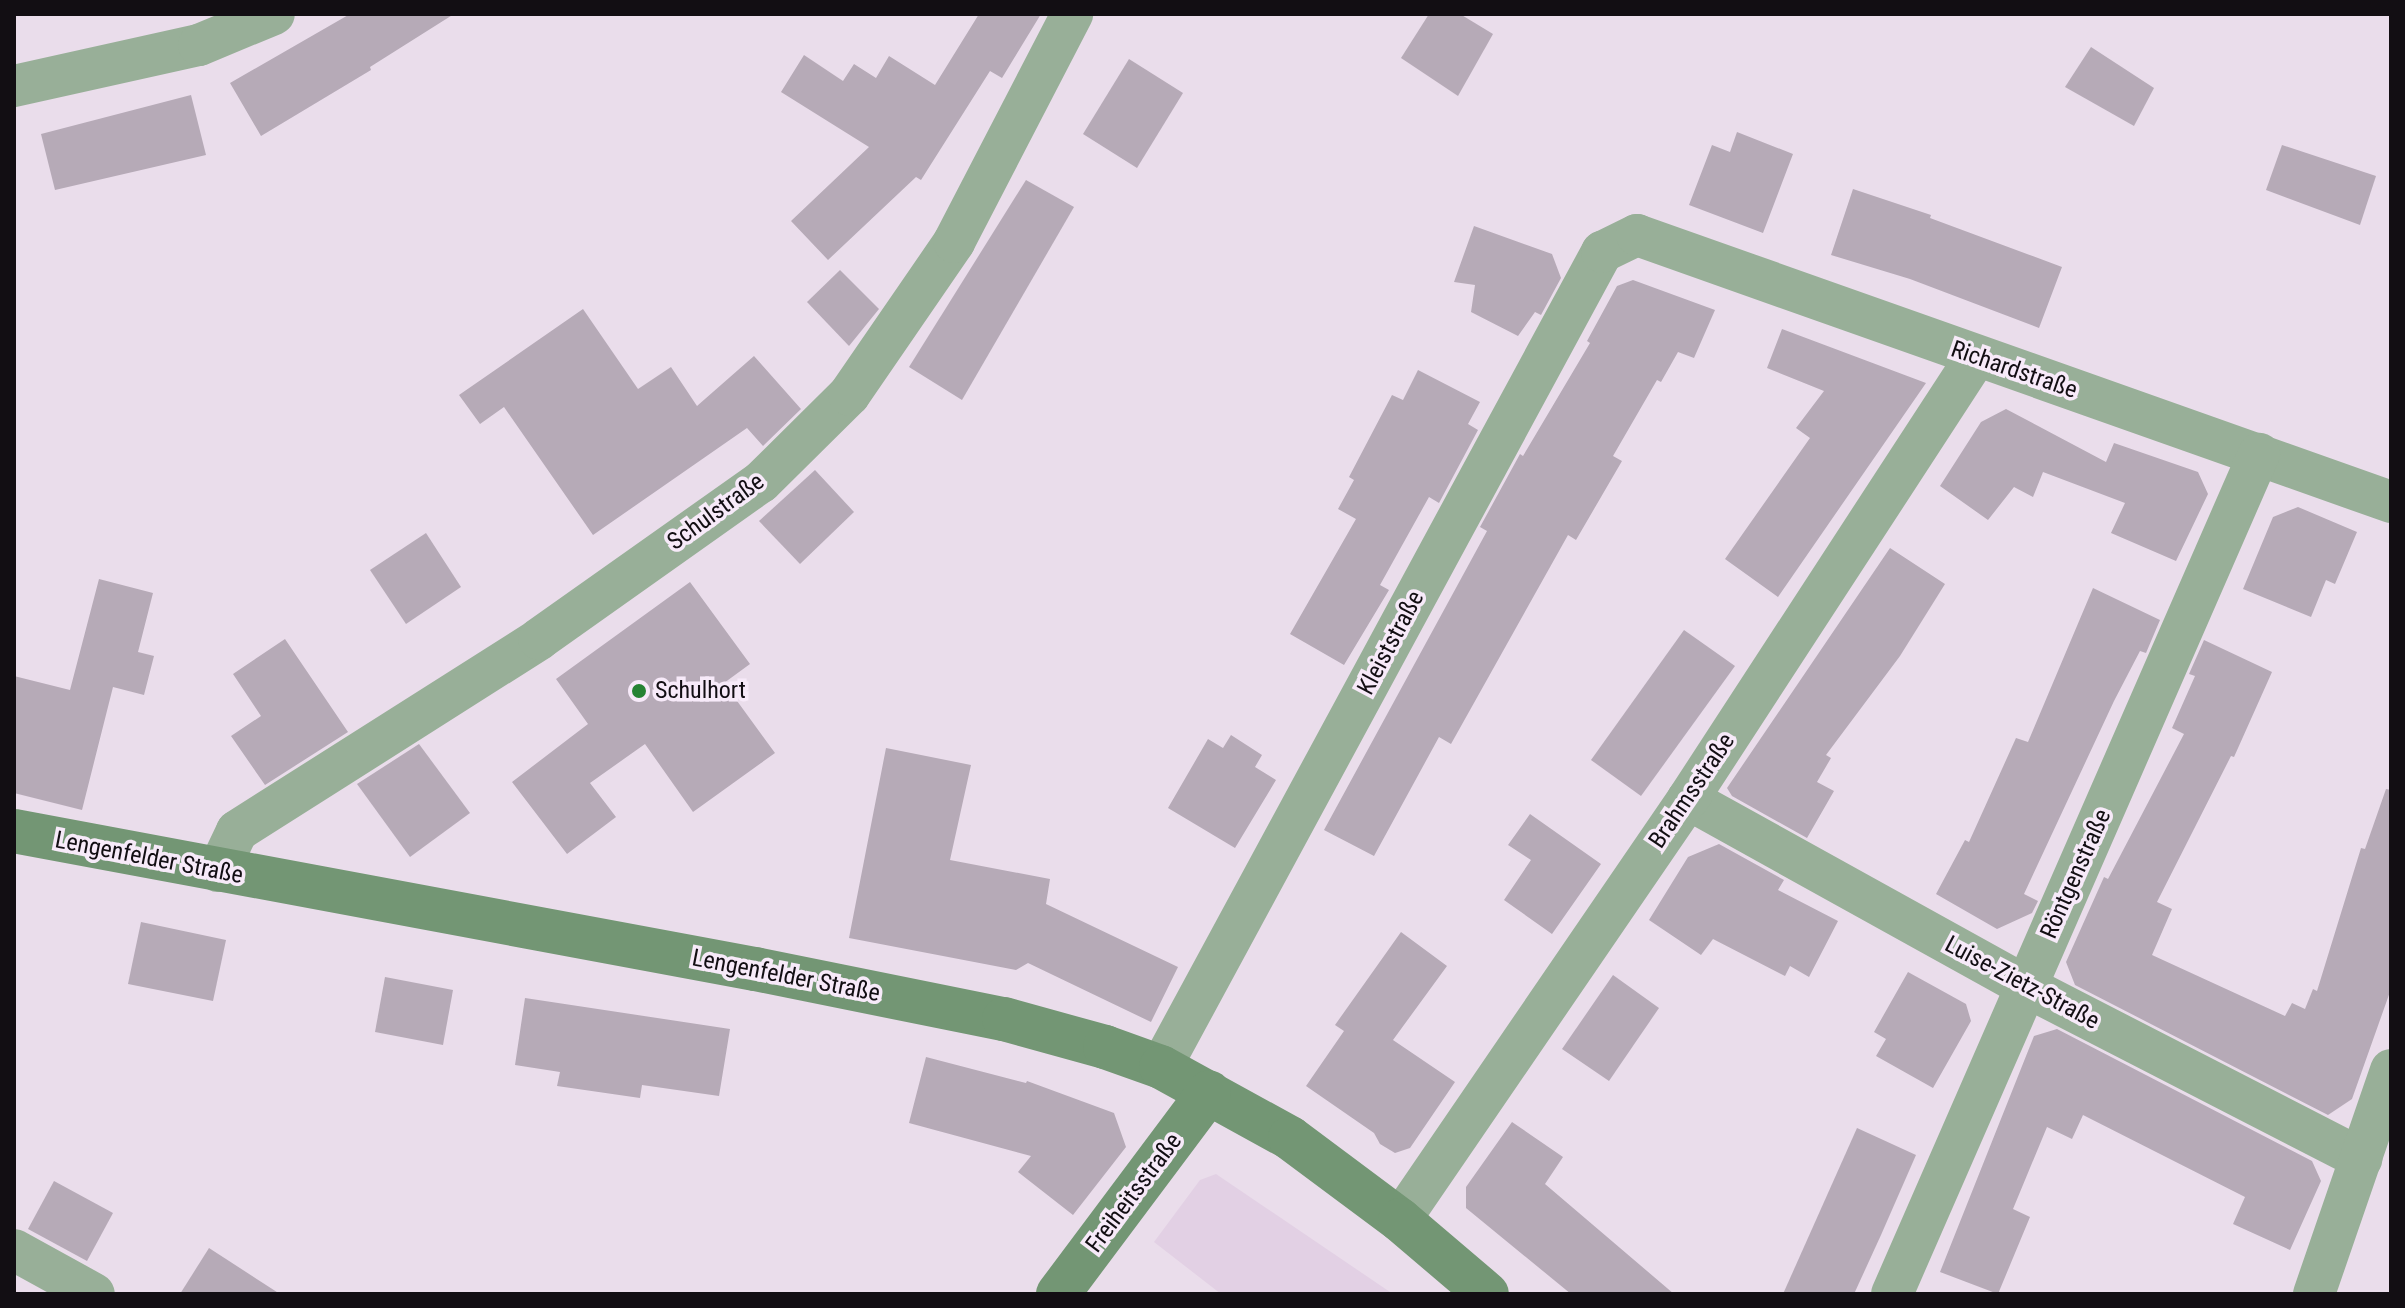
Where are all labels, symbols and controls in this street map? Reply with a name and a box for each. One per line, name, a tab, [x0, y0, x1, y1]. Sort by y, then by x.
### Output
street label: Richardstraße	[1947, 335, 2081, 405]
street label: Schulstraße	[662, 467, 770, 557]
street label: Kleiststraße	[1352, 586, 1430, 700]
place label: Schulhort	[655, 677, 746, 705]
marker: Schulhort	[630, 682, 648, 700]
street label: Brahmsstraße	[1643, 728, 1741, 854]
street label: Röntgenstraße	[2035, 805, 2117, 943]
street label: Lengenfelder Straße	[53, 826, 245, 890]
street label: Luise-Zietz-Straße	[1940, 930, 2104, 1036]
street label: Lengenfelder Straße	[690, 944, 882, 1008]
street label: Freiheitsstraße	[1080, 1128, 1188, 1258]

